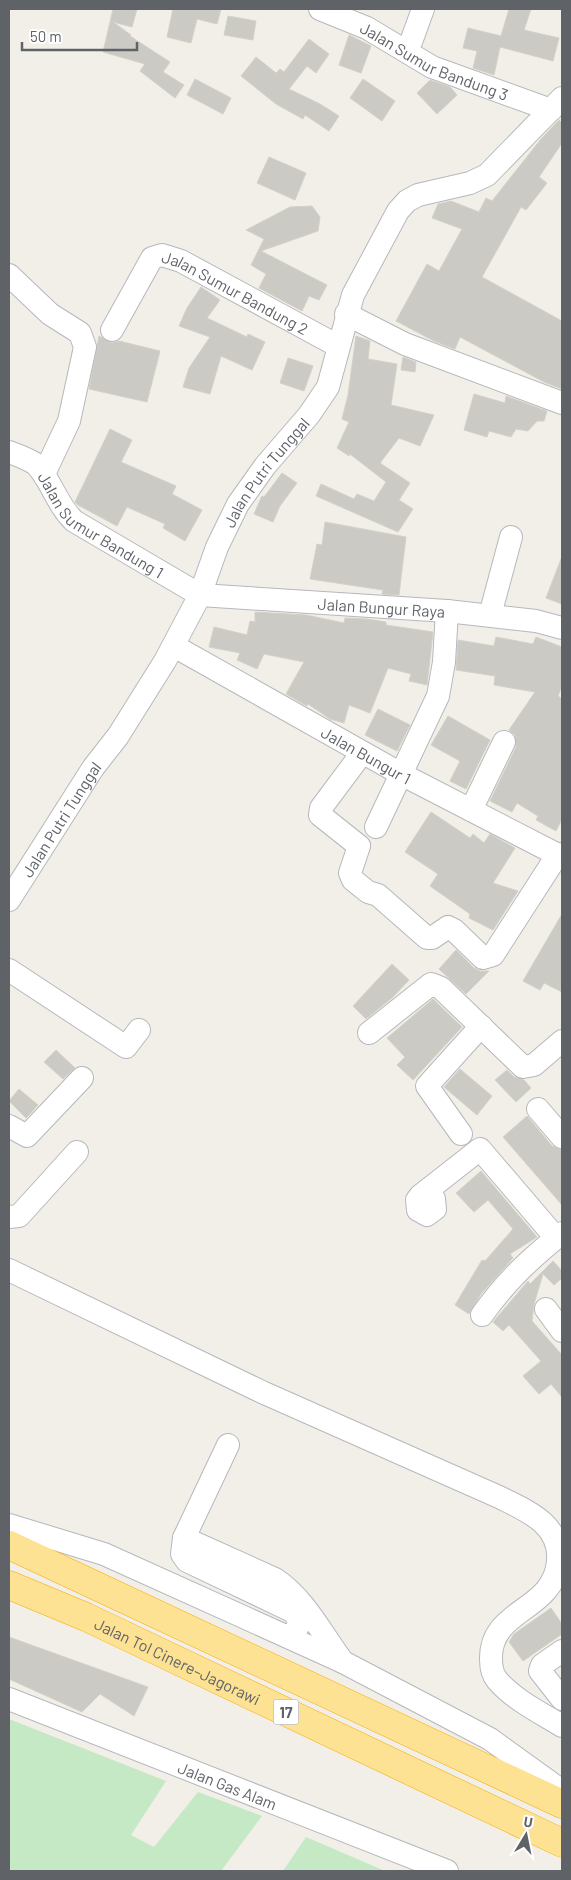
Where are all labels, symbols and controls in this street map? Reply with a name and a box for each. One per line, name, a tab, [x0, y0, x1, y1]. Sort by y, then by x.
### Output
street label: Jalan Sumur Bandung 3	[358, 17, 511, 103]
scale bar	[22, 20, 138, 52]
text: 50 m	[30, 27, 62, 45]
street label: Jalan Sumur Bandung 2	[160, 246, 312, 338]
street label: Jalan Putri Tunggal	[219, 413, 313, 530]
street label: Jalan Sumur Bandung 1	[35, 468, 167, 581]
street label: Jalan Bungur Raya	[317, 593, 446, 620]
street label: Jalan Bungur 1	[318, 722, 415, 787]
street label: Jalan Putri Tunggal	[17, 757, 104, 880]
street label: Jalan Tol Cinere–Jagorawi	[92, 1613, 264, 1708]
road number: 17	[274, 1700, 298, 1724]
street label: Jalan Gas Alam	[176, 1757, 280, 1813]
north arrow	[501, 1810, 551, 1860]
text: U	[523, 1813, 534, 1831]

